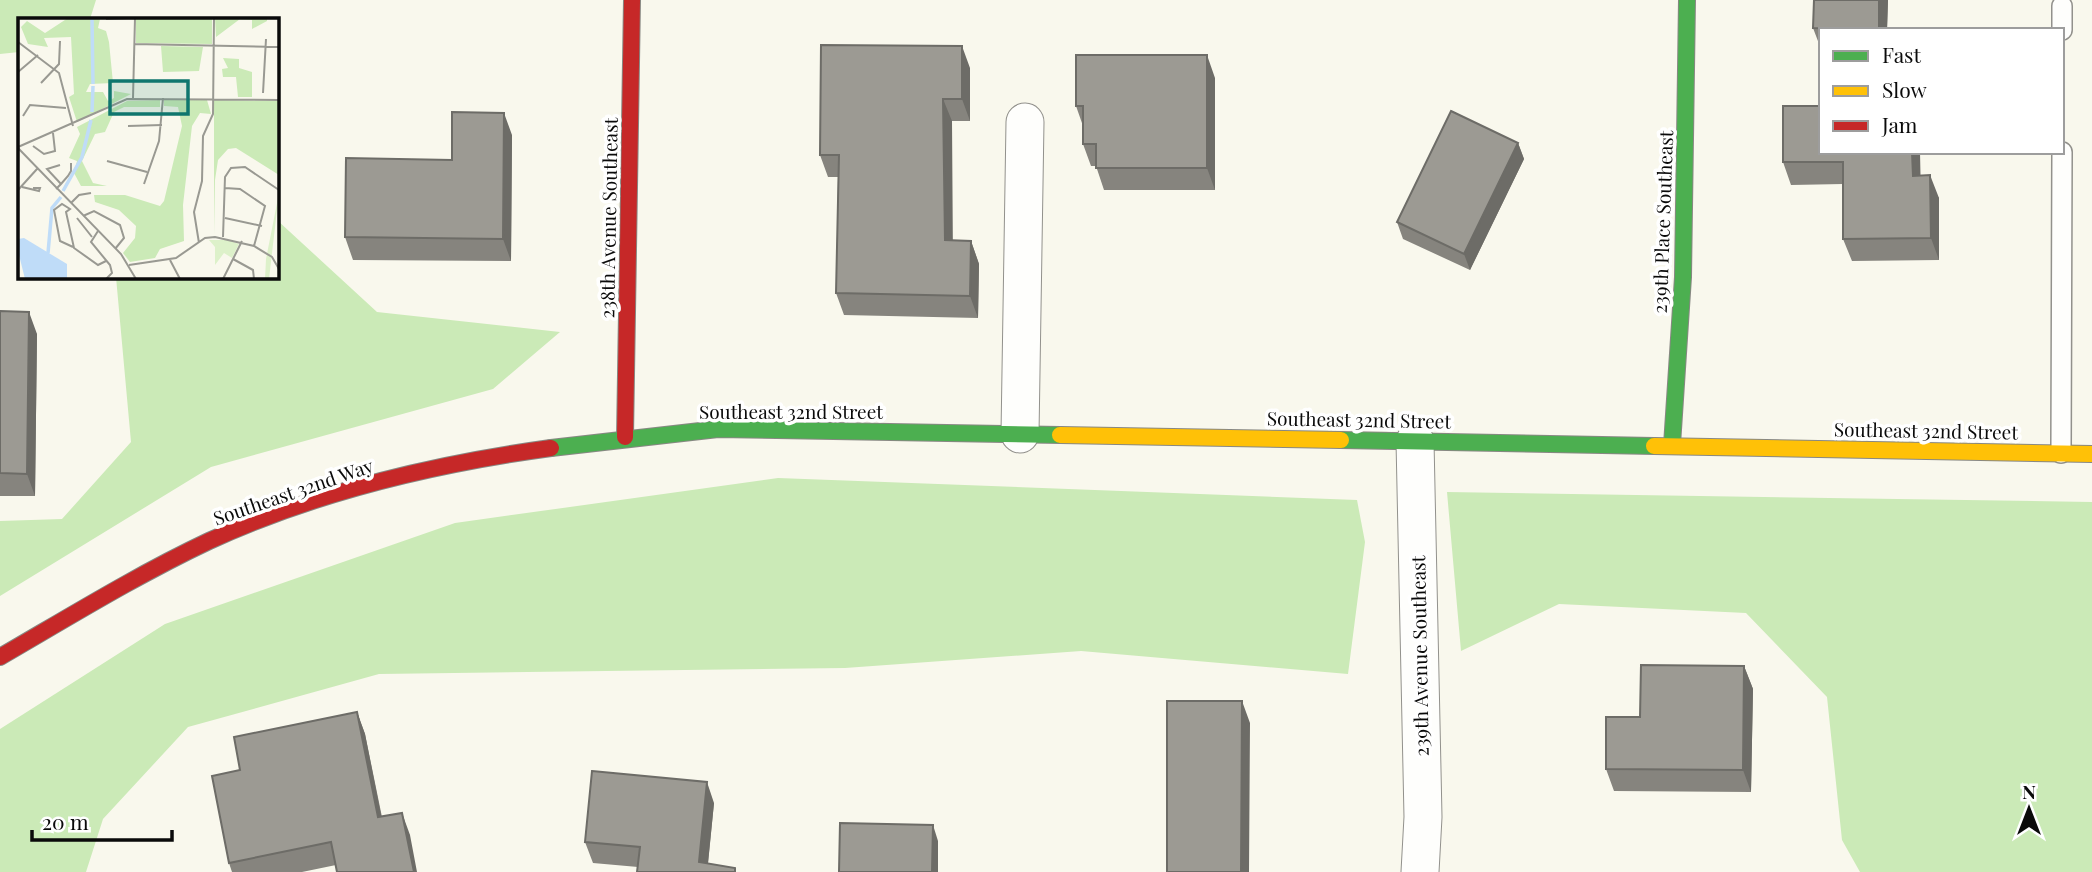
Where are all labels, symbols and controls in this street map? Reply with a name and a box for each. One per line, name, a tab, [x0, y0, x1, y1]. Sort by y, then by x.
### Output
inset map	[18, 18, 278, 278]
legend	[1819, 28, 2064, 154]
text: Fast	[1882, 40, 1921, 68]
text: Slow	[1882, 75, 1927, 103]
text: Jam	[1881, 110, 1918, 138]
street label: 238th Avenue Southeast	[593, 117, 623, 319]
street label: 239th Place Southeast	[1646, 130, 1678, 314]
street label: Southeast 32nd Street	[699, 398, 883, 424]
street label: Southeast 32nd Street	[1267, 404, 1452, 434]
street label: Southeast 32nd Street	[1834, 415, 2019, 445]
street label: Southeast 32nd Way	[210, 451, 377, 531]
street label: 239th Avenue Southeast	[1404, 555, 1434, 757]
north arrow	[1994, 774, 2064, 844]
text: N	[2022, 778, 2036, 804]
scale bar	[32, 798, 172, 842]
text: 20 m	[42, 807, 89, 835]

